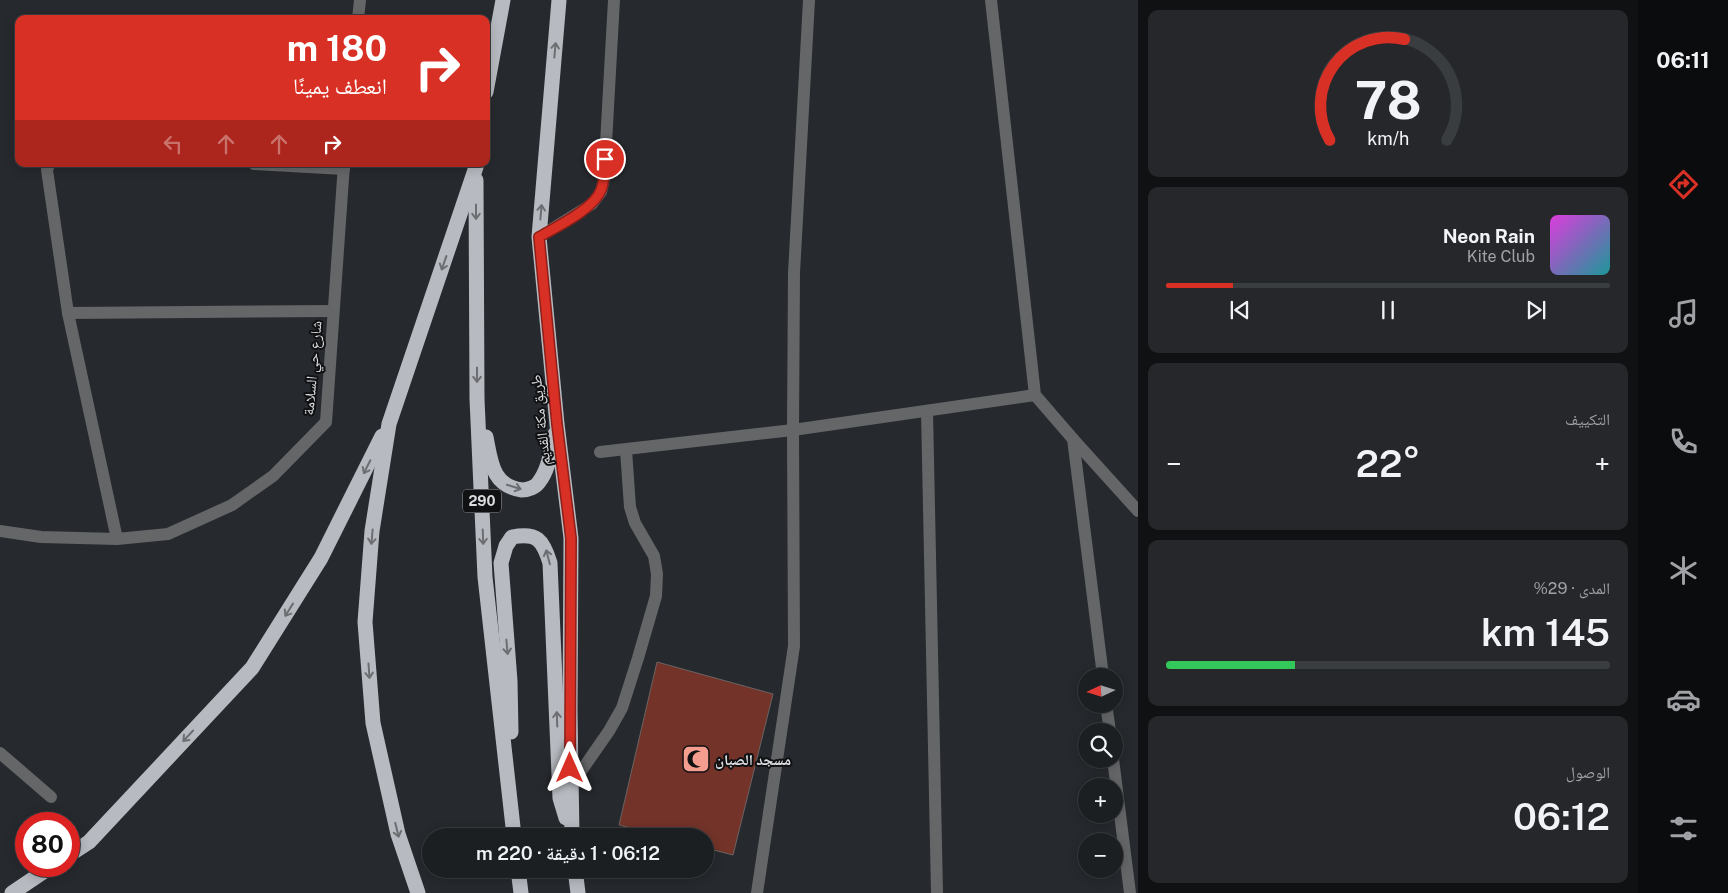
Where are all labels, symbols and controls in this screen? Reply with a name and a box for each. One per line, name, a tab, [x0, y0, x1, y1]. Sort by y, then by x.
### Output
text: 180 m	[287, 28, 387, 69]
icon: right	[405, 35, 470, 100]
one-way arrow	[550, 42, 559, 58]
text: 06:11	[1656, 47, 1710, 73]
text: 78	[1355, 70, 1421, 131]
text: انعطف يمينًا	[293, 73, 387, 99]
text: km/h	[1367, 128, 1409, 149]
icon: left	[159, 130, 187, 158]
icon: ahead	[212, 130, 240, 158]
icon: ahead	[265, 130, 293, 158]
icon: right	[318, 130, 346, 158]
pin	[584, 138, 626, 180]
icon: arrive	[591, 145, 619, 173]
icon: directions	[1666, 167, 1701, 202]
one-way arrow	[471, 204, 481, 220]
one-way arrow	[537, 204, 546, 220]
text: Neon Rain	[1443, 225, 1535, 247]
text: Kite Club	[1467, 247, 1535, 266]
one-way arrow	[438, 254, 448, 270]
icon: previous	[1226, 296, 1254, 324]
icon: pause	[1374, 296, 1402, 324]
icon: next	[1522, 296, 1550, 324]
icon: music	[1666, 296, 1701, 331]
street label: شارع حي السلامة	[299, 320, 328, 416]
one-way arrow	[472, 366, 482, 383]
street label: طريق مكة القديم	[527, 373, 555, 466]
text: التكييف	[1565, 410, 1610, 429]
icon: phone	[1666, 424, 1701, 459]
text: 22°	[1356, 441, 1420, 486]
text: −	[1166, 447, 1182, 480]
text: +	[1594, 447, 1610, 480]
one-way arrow	[362, 460, 372, 475]
one-way arrow	[506, 483, 522, 493]
road number: 290	[463, 490, 501, 512]
one-way arrow	[367, 529, 377, 545]
one-way arrow	[479, 529, 488, 545]
one-way arrow	[543, 550, 553, 566]
icon: climate	[1666, 553, 1701, 588]
text: المدى · 29%	[1533, 579, 1610, 598]
one-way arrow	[283, 602, 293, 616]
text: 145 km	[1481, 610, 1610, 655]
one-way arrow	[503, 639, 512, 655]
one-way arrow	[364, 662, 374, 678]
north arrow	[1078, 668, 1122, 712]
map controls	[1078, 668, 1123, 878]
icon: car	[1666, 682, 1701, 717]
one-way arrow	[552, 712, 562, 728]
button: search	[1078, 723, 1123, 768]
one-way arrow	[182, 730, 194, 743]
position arrow	[543, 741, 595, 793]
mosque icon: مسجد الصبان	[681, 744, 711, 774]
place label: مسجد الصبان	[715, 751, 791, 769]
text: الوصول	[1566, 763, 1610, 782]
button: +	[1078, 778, 1123, 823]
text: 06:12	[1513, 794, 1610, 839]
icon: filters	[1666, 811, 1701, 846]
speed limit sign: 80	[15, 812, 80, 877]
one-way arrow	[393, 822, 402, 838]
button: −	[1078, 833, 1123, 878]
text: 06:12 · 1 دقيقة · 220 m	[476, 842, 660, 864]

